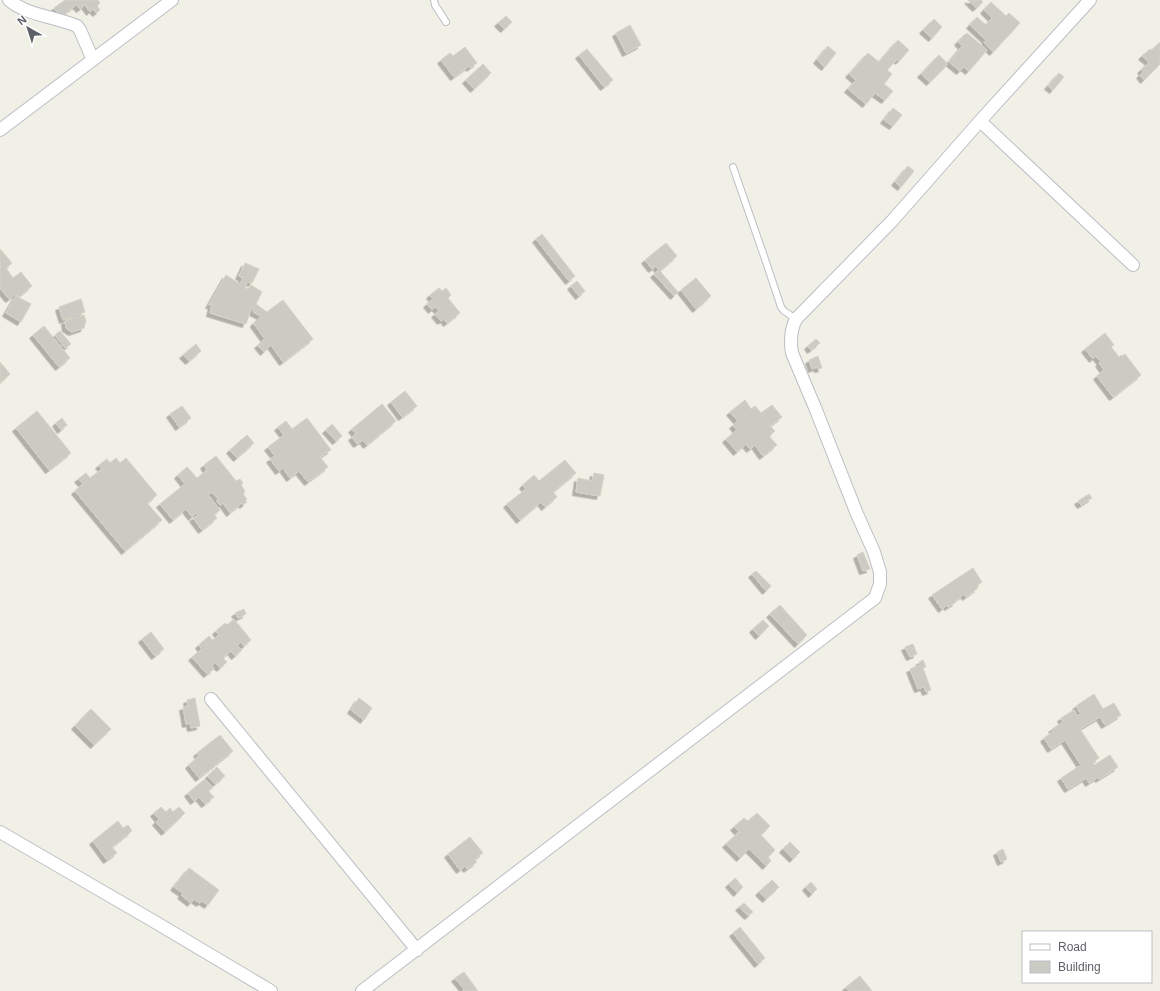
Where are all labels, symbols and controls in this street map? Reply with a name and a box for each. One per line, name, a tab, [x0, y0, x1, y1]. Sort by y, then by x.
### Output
north arrow	[8, 8, 48, 48]
text: N	[15, 13, 29, 27]
legend	[1022, 931, 1152, 983]
text: Road	[1058, 940, 1087, 954]
text: Building	[1058, 960, 1101, 974]

